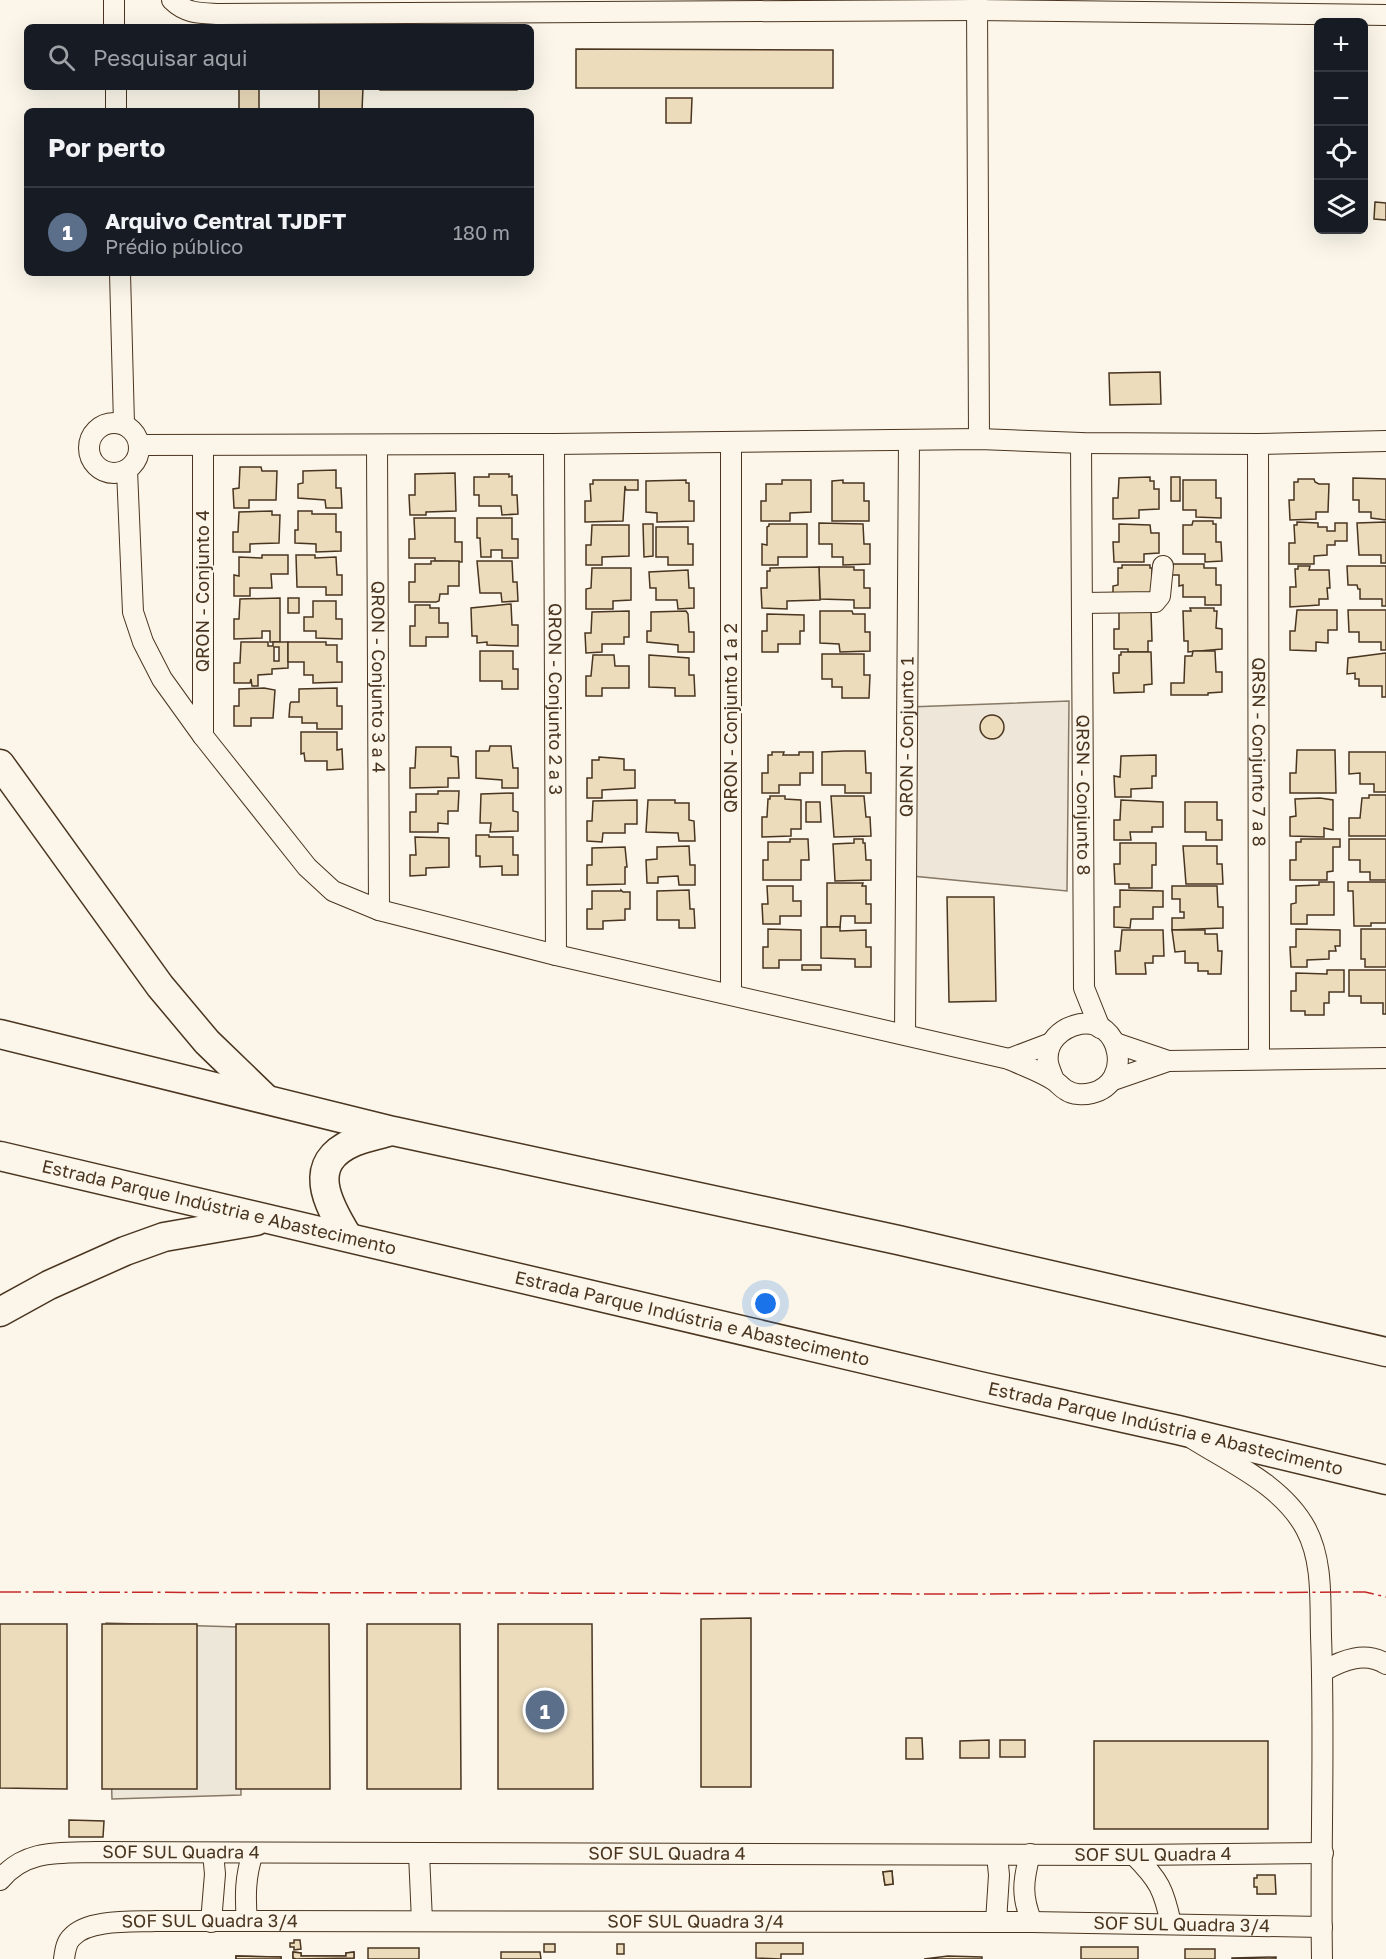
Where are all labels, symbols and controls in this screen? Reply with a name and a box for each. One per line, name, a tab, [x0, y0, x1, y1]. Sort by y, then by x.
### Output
map controls	[1314, 18, 1368, 234]
button: +	[1314, 18, 1368, 72]
search box	[24, 24, 534, 90]
icon: search	[45, 41, 78, 74]
text: Pesquisar aqui	[93, 44, 248, 71]
button: −	[1314, 72, 1368, 126]
button: locate	[1314, 126, 1368, 180]
text: Por perto	[48, 132, 165, 163]
button: layers	[1314, 180, 1368, 234]
text: Arquivo Central TJDFT	[105, 207, 346, 234]
text: 1	[62, 220, 73, 244]
text: 180 m	[453, 220, 510, 244]
text: Prédio público	[105, 234, 243, 258]
street label: QRON - Conjunto 4	[191, 510, 213, 672]
street label: QRON - Conjunto 3 a 4	[368, 581, 390, 773]
street label: QRON - Conjunto 2 a 3	[545, 603, 567, 795]
street label: QRON - Conjunto 1 a 2	[719, 623, 741, 813]
street label: QRON - Conjunto 1	[894, 656, 918, 817]
street label: QRSN - Conjunto 7 a 8	[1248, 657, 1271, 847]
street label: QRSN - Conjunto 8	[1072, 714, 1095, 875]
street label: Estrada Parque Indústria e Abastecimento	[40, 1154, 399, 1259]
street label: Estrada Parque Indústria e Abastecimento	[513, 1265, 872, 1370]
your location	[751, 1289, 780, 1318]
street label: Estrada Parque Indústria e Abastecimento	[986, 1376, 1345, 1479]
pin: 1	[526, 1688, 564, 1732]
street label: SOF SUL Quadra 4	[102, 1840, 260, 1862]
street label: SOF SUL Quadra 4	[588, 1841, 746, 1864]
street label: SOF SUL Quadra 4	[1074, 1842, 1232, 1865]
street label: SOF SUL Quadra 3/4	[121, 1909, 298, 1932]
street label: SOF SUL Quadra 3/4	[607, 1910, 784, 1932]
street label: SOF SUL Quadra 3/4	[1093, 1911, 1270, 1936]

